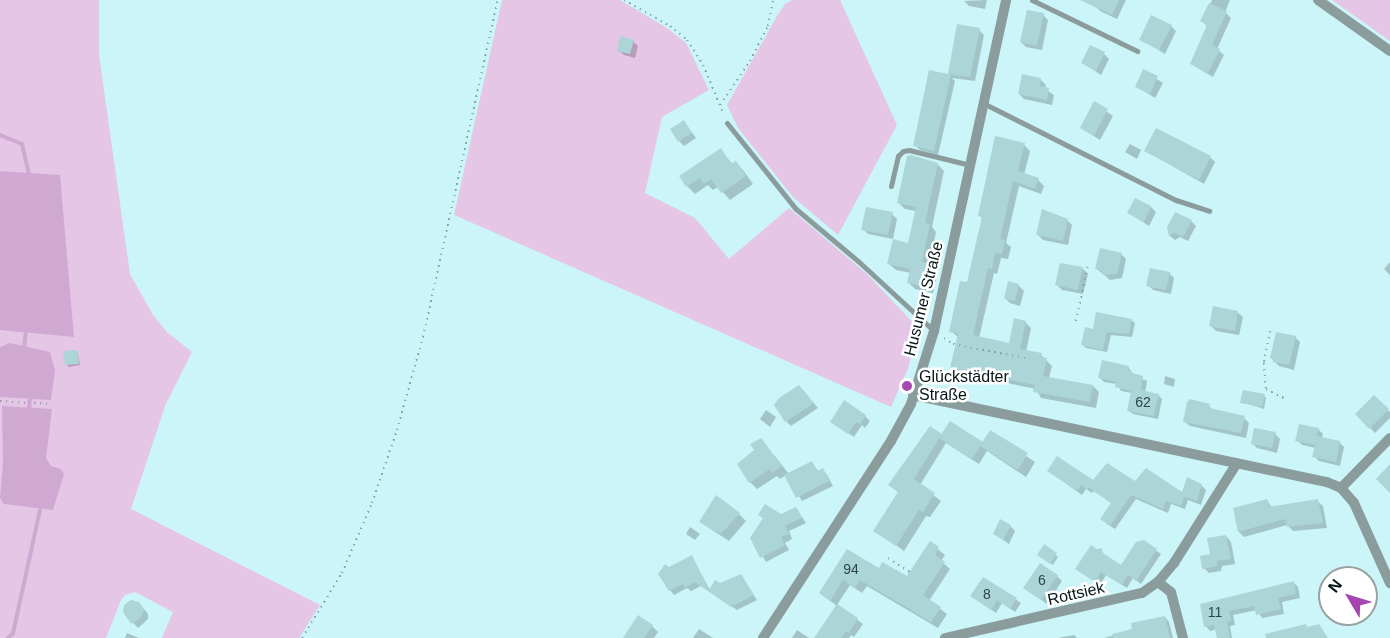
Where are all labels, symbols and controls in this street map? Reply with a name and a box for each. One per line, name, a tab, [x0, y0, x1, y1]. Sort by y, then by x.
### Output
street label: Husumer Straße	[900, 240, 948, 358]
place label: Glückstädter Straße	[919, 367, 1009, 405]
marker: Glückstädter Straße	[900, 379, 914, 393]
house number: 62	[1135, 394, 1151, 410]
house number: 94	[843, 561, 859, 577]
north arrow	[1318, 566, 1378, 626]
house number: 6	[1038, 572, 1046, 588]
text: N	[1325, 576, 1345, 596]
street label: Rottsiek	[1046, 578, 1106, 610]
house number: 8	[983, 586, 991, 602]
house number: 11	[1208, 604, 1222, 620]

